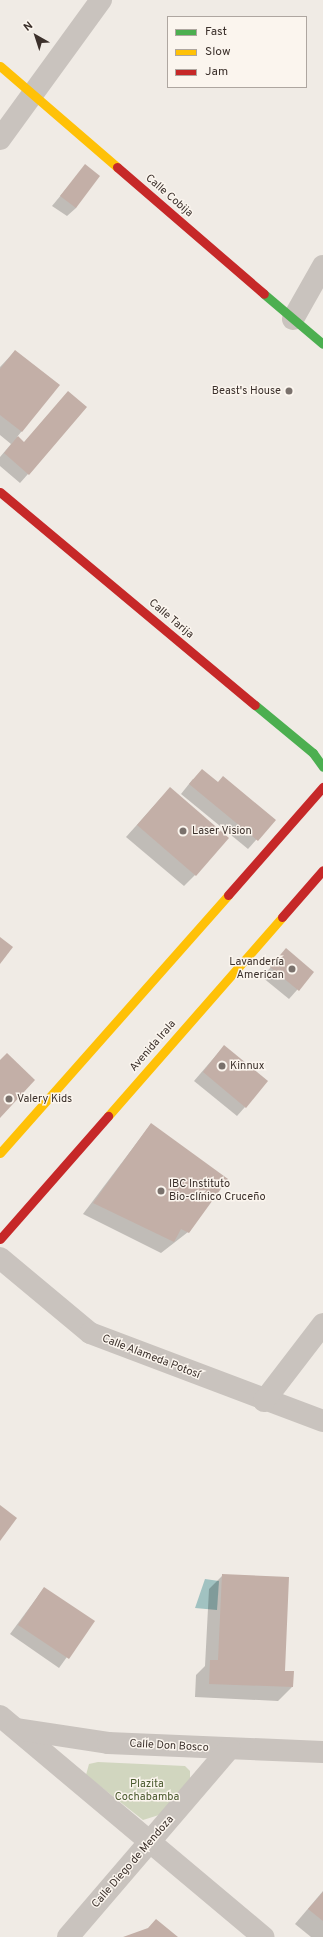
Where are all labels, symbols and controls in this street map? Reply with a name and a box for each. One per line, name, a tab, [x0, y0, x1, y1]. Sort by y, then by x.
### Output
north arrow	[16, 16, 56, 56]
legend	[167, 16, 307, 88]
text: N	[21, 19, 36, 35]
text: Fast	[205, 24, 227, 40]
text: Slow	[205, 44, 231, 60]
text: Jam	[205, 64, 228, 80]
street label: Calle Cobija	[143, 172, 195, 220]
place label: Beast's House	[212, 384, 281, 398]
marker: Beast's House	[284, 386, 294, 396]
street label: Calle Tarija	[146, 596, 196, 642]
place label: Laser Vision	[192, 824, 252, 838]
marker: Laser Vision	[177, 825, 189, 837]
place label: Lavandería American	[229, 956, 284, 982]
marker: Lavandería American	[287, 964, 297, 974]
street label: Avenida Irala	[127, 1018, 179, 1074]
place label: Kinnux	[230, 1059, 265, 1073]
marker: Kinnux	[217, 1061, 227, 1071]
place label: Valery Kids	[17, 1092, 72, 1106]
marker: Valery Kids	[4, 1094, 14, 1104]
place label: IBC Instituto Bio-clínico Cruceño	[169, 1178, 266, 1204]
marker: IBC Instituto Bio-clínico Cruceño	[156, 1186, 166, 1196]
street label: Calle Alameda Potosí	[100, 1332, 202, 1382]
street label: Calle Don Bosco	[129, 1737, 209, 1755]
park label: Plazita Cochabamba	[115, 1778, 179, 1804]
street label: Calle Diego de Mendoza	[89, 1813, 177, 1911]

